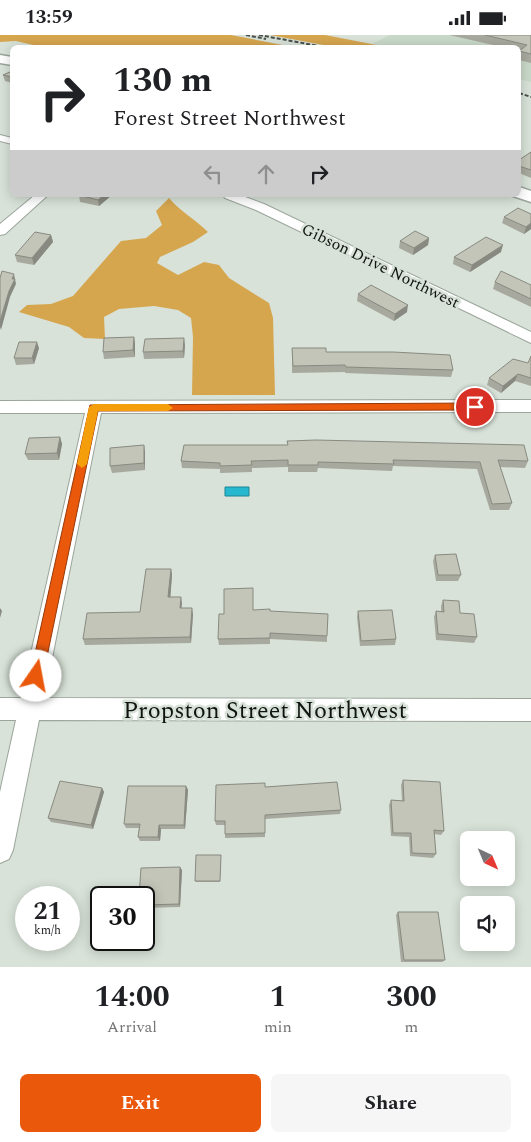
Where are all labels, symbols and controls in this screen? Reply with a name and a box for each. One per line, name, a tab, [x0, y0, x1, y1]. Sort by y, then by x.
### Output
text: 13:59	[25, 3, 73, 32]
text: 130 m	[113, 54, 212, 107]
icon: right	[30, 65, 95, 130]
text: Forest Street Northwest	[113, 102, 346, 135]
icon: left	[199, 160, 227, 188]
icon: ahead	[252, 160, 280, 188]
icon: right	[305, 160, 333, 188]
street label: Gibson Drive Northwest	[298, 217, 464, 315]
pin	[454, 386, 496, 428]
icon: arrive	[461, 393, 489, 421]
position arrow	[9, 649, 61, 701]
street label: Propston Street Northwest	[123, 693, 407, 729]
north arrow	[460, 831, 515, 886]
map controls	[460, 831, 515, 951]
speed limit sign: 30	[90, 886, 155, 951]
text: 21	[33, 893, 62, 931]
button: sound	[460, 896, 515, 951]
text: km/h	[34, 921, 61, 940]
text: 14:00	[94, 974, 170, 1020]
text: 1	[269, 974, 286, 1020]
text: 300	[386, 974, 437, 1020]
text: Arrival	[107, 1015, 157, 1039]
text: min	[264, 1015, 292, 1039]
text: m	[405, 1015, 418, 1039]
button: Exit	[20, 1074, 261, 1132]
button: Share	[271, 1074, 511, 1132]

